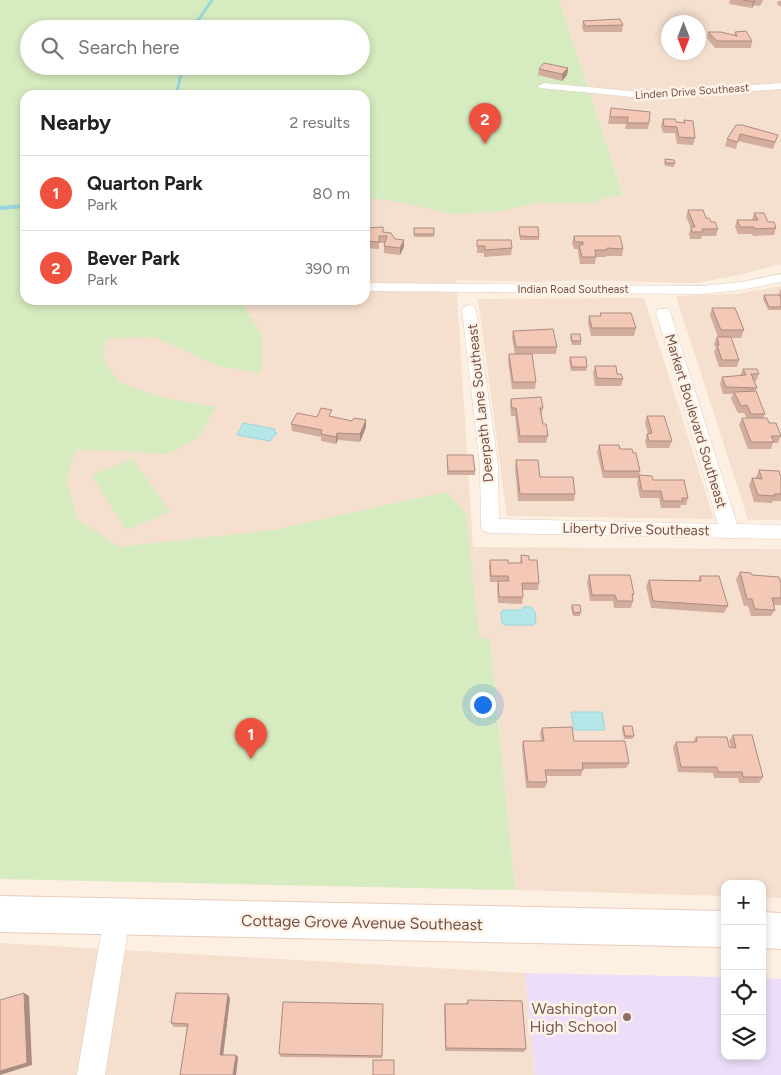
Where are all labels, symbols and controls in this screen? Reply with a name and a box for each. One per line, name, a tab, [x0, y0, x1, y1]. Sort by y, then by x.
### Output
north arrow	[661, 15, 706, 60]
search box	[20, 20, 370, 75]
icon: search	[38, 34, 66, 62]
text: Search here	[78, 36, 180, 59]
street label: Linden Drive Southeast	[635, 81, 750, 102]
pin: 2	[469, 103, 501, 144]
text: Nearby	[40, 110, 111, 135]
text: 2 results	[290, 113, 350, 132]
text: Quarton Park	[87, 172, 203, 195]
text: 1	[53, 184, 59, 203]
text: 80 m	[312, 184, 350, 203]
text: Park	[87, 195, 117, 214]
text: Bever Park	[87, 247, 180, 270]
text: 2	[51, 259, 61, 278]
text: 390 m	[304, 259, 350, 278]
text: Park	[87, 270, 117, 289]
street label: Indian Road Southeast	[517, 283, 629, 296]
street label: Deerpath Lane Southeast	[464, 323, 497, 483]
street label: Markert Boulevard Southeast	[661, 332, 730, 510]
street label: Liberty Drive Southeast	[562, 520, 710, 539]
your location	[470, 692, 496, 718]
pin: 1	[235, 718, 267, 759]
map controls	[721, 880, 766, 1060]
button: +	[721, 880, 766, 925]
street label: Cottage Grove Avenue Southeast	[241, 911, 483, 934]
button: −	[721, 925, 766, 970]
button: locate	[721, 970, 766, 1015]
place label: Washington High School	[530, 999, 617, 1036]
marker: Washington High School	[621, 1011, 633, 1023]
button: layers	[721, 1015, 766, 1060]

